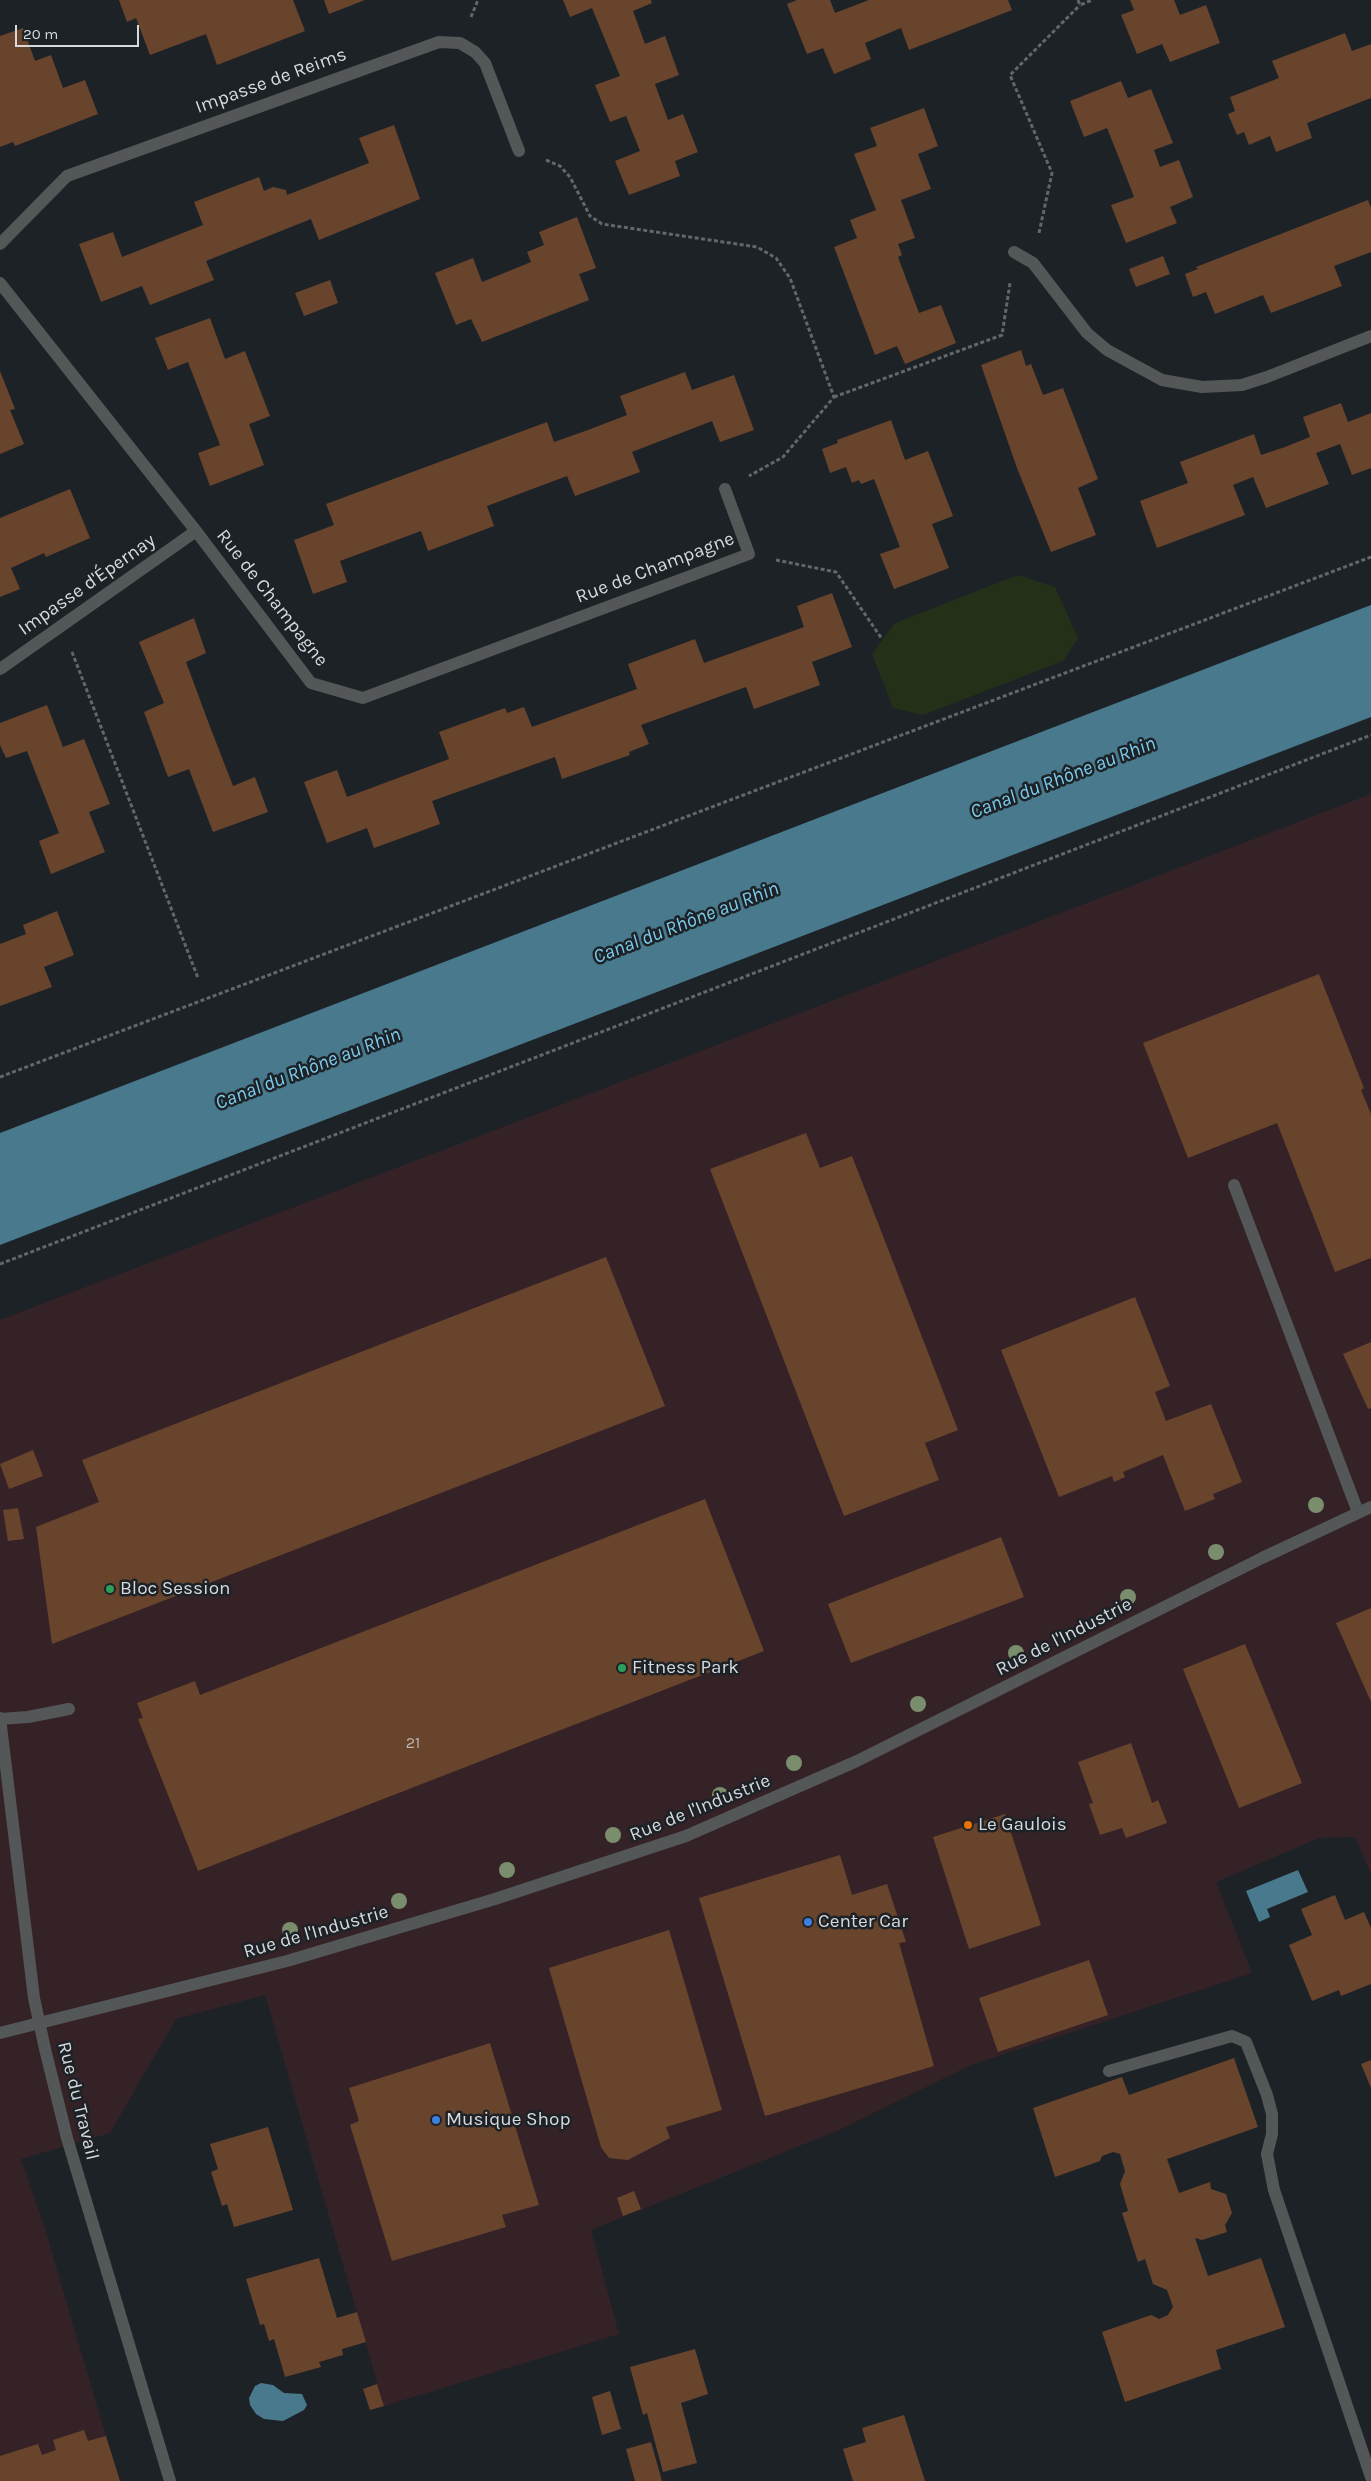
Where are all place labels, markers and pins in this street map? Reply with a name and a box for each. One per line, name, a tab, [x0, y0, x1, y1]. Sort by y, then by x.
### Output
place label: Bloc Session	[120, 1578, 231, 1600]
marker: Bloc Session	[104, 1583, 116, 1595]
place label: Fitness Park	[632, 1657, 739, 1679]
marker: Fitness Park	[616, 1662, 628, 1674]
place label: Le Gaulois	[978, 1814, 1067, 1836]
marker: Le Gaulois	[962, 1819, 974, 1831]
place label: Center Car	[818, 1911, 908, 1933]
marker: Center Car	[802, 1916, 814, 1928]
place label: Musique Shop	[446, 2109, 571, 2131]
marker: Musique Shop	[430, 2114, 442, 2126]

